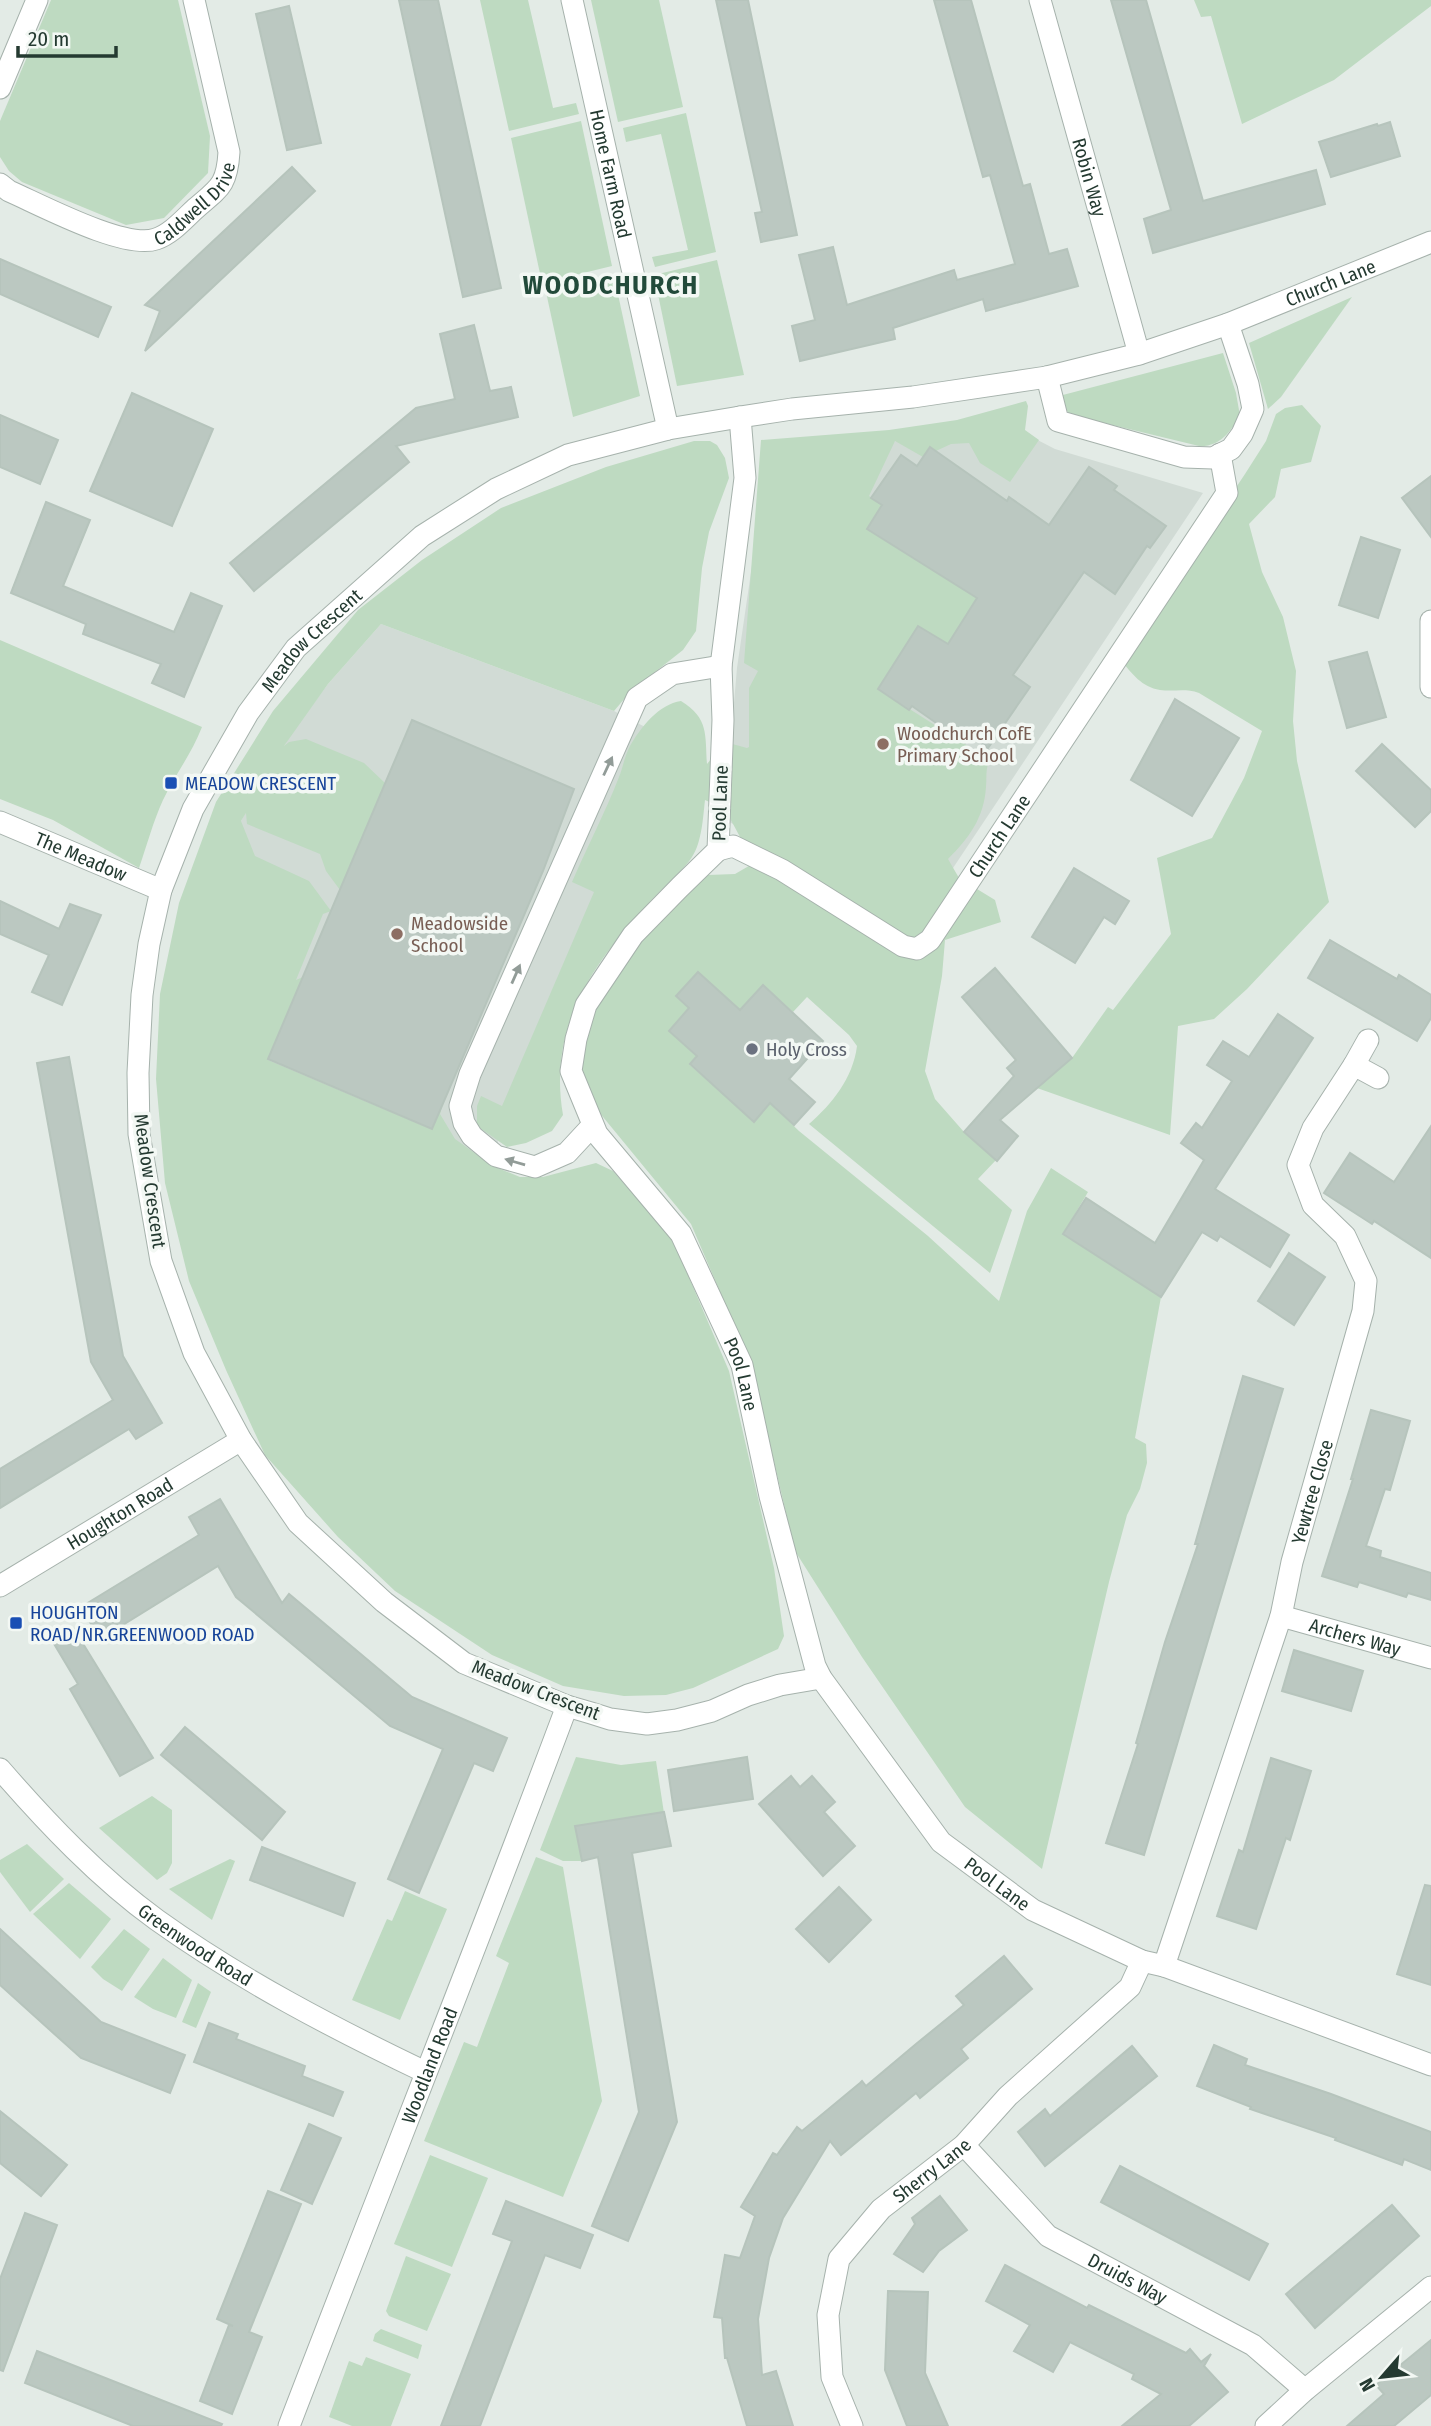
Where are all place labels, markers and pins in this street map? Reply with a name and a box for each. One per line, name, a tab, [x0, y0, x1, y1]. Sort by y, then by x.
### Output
place label: Woodchurch CofE Primary School	[897, 722, 1032, 767]
marker: Woodchurch CofE Primary School	[875, 736, 891, 752]
place label: MEADOW CRESCENT	[185, 772, 336, 795]
marker: MEADOW CRESCENT	[163, 775, 179, 791]
place label: Meadowside School	[411, 912, 508, 957]
marker: Meadowside School	[389, 926, 405, 942]
place label: Holy Cross	[766, 1038, 847, 1061]
marker: Holy Cross	[744, 1041, 760, 1057]
place label: HOUGHTON ROAD/NR.GREENWOOD ROAD	[30, 1601, 255, 1646]
marker: HOUGHTON ROAD/NR.GREENWOOD ROAD	[8, 1615, 24, 1631]

